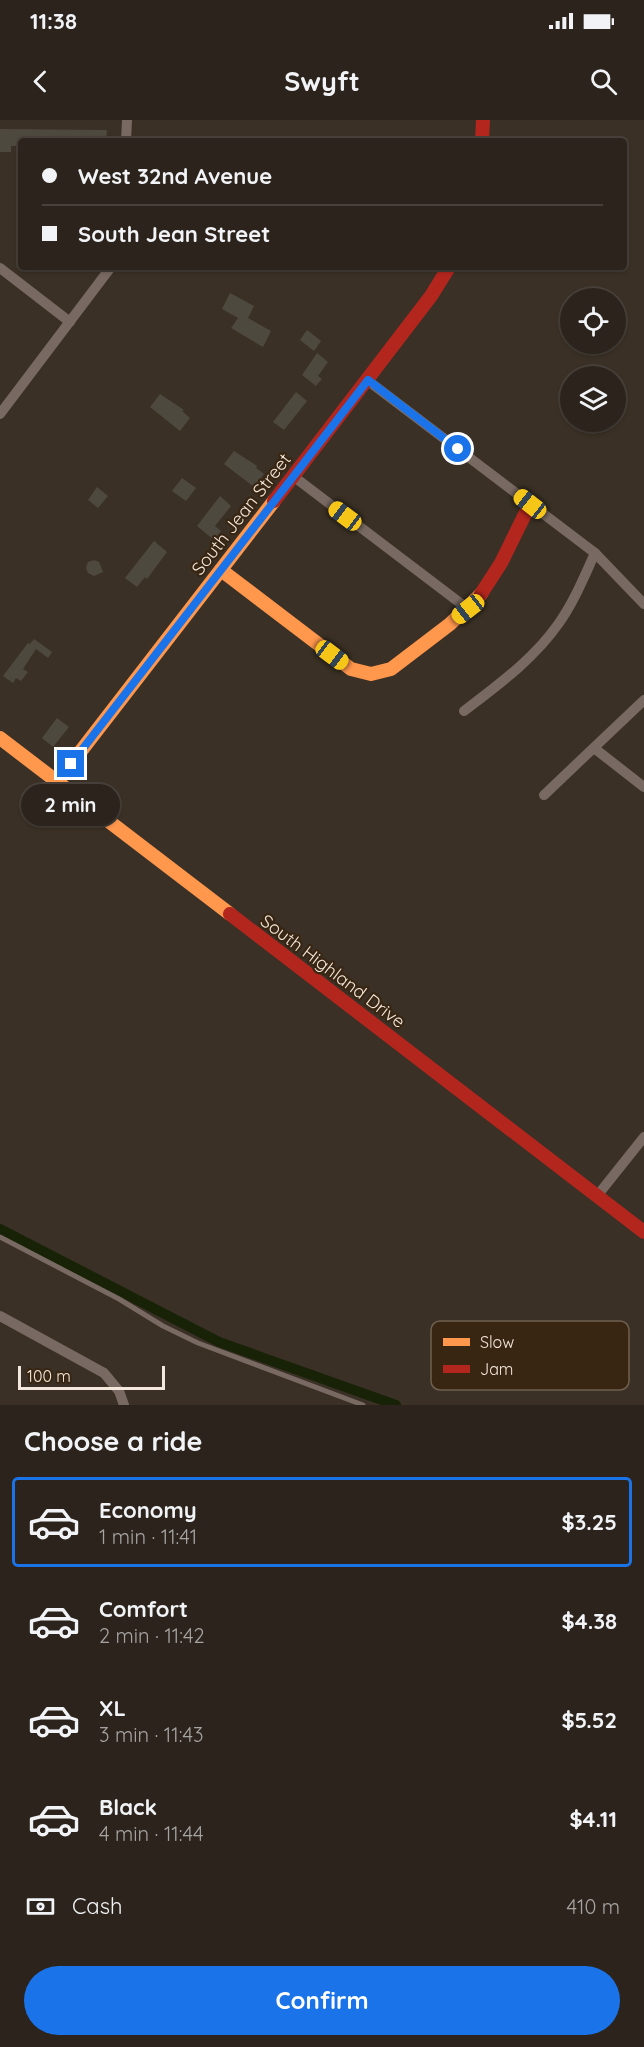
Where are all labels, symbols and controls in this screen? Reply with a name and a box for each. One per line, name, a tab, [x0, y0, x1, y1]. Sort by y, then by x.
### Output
text: 11:38	[30, 7, 77, 35]
text: Swyft	[284, 64, 360, 98]
icon: back	[24, 65, 57, 98]
icon: search	[587, 65, 620, 98]
text: West 32nd Avenue	[78, 162, 272, 190]
text: South Jean Street	[78, 220, 270, 248]
map controls	[560, 288, 626, 432]
button: locate	[560, 288, 626, 354]
button: layers	[560, 366, 626, 432]
route start	[444, 435, 471, 462]
street label: South Jean Street	[186, 448, 296, 580]
car	[510, 486, 550, 522]
car	[325, 498, 365, 534]
car	[448, 591, 488, 627]
car	[312, 637, 352, 673]
route end	[57, 750, 84, 777]
callout: 2 min	[22, 785, 121, 827]
text: 2 min	[44, 792, 97, 817]
street label: South Highland Drive	[256, 909, 410, 1033]
legend	[431, 1321, 629, 1390]
text: Slow	[480, 1332, 514, 1352]
text: Jam	[480, 1359, 513, 1379]
scale bar	[18, 1363, 165, 1390]
text: 100 m	[27, 1366, 71, 1386]
text: Choose a ride	[24, 1424, 202, 1458]
icon: car	[27, 1495, 81, 1549]
text: Economy	[99, 1496, 197, 1524]
text: $3.25	[561, 1508, 617, 1536]
text: 1 min · 11:41	[99, 1524, 197, 1549]
icon: car	[27, 1594, 81, 1648]
text: Comfort	[99, 1595, 188, 1623]
text: $4.38	[562, 1607, 617, 1635]
text: 2 min · 11:42	[99, 1623, 205, 1648]
icon: car	[27, 1693, 81, 1747]
text: XL	[99, 1694, 126, 1722]
text: $5.52	[561, 1706, 617, 1734]
text: 3 min · 11:43	[99, 1722, 203, 1747]
icon: car	[27, 1792, 81, 1846]
text: Black	[99, 1793, 157, 1821]
text: $4.11	[569, 1805, 617, 1833]
text: 4 min · 11:44	[99, 1821, 204, 1846]
icon: cash	[24, 1890, 57, 1923]
text: Cash	[72, 1892, 123, 1920]
text: 410 m	[567, 1894, 620, 1919]
button: Confirm	[24, 1966, 620, 2035]

